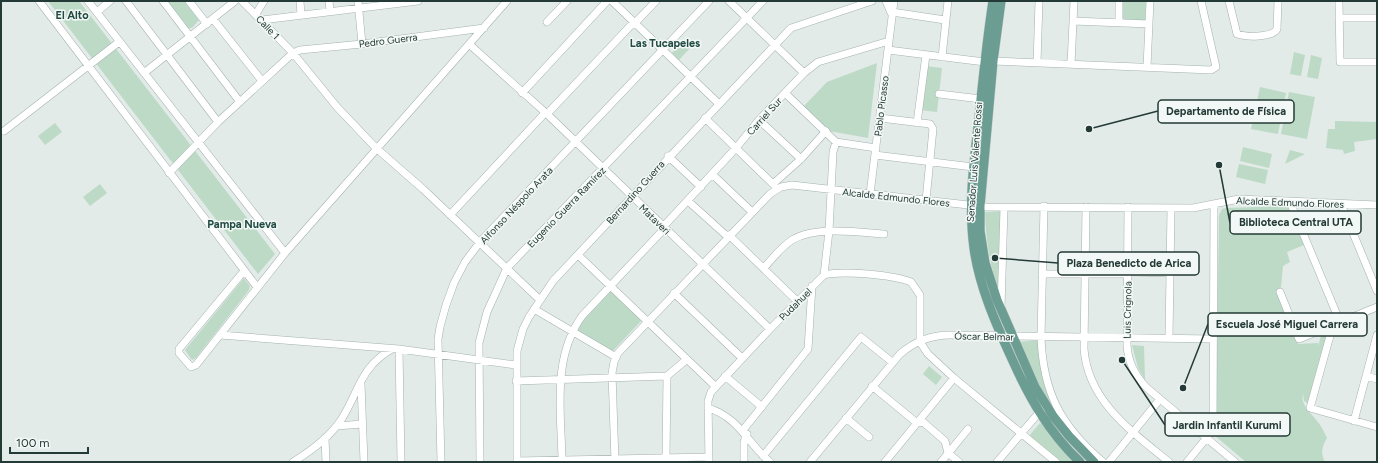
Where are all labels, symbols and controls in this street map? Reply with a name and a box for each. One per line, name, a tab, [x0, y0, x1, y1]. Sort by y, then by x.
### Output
district label: El Alto	[55, 9, 89, 22]
street label: Calle 1	[253, 12, 282, 42]
street label: Pedro Guerra	[358, 30, 418, 51]
district label: Las Tucapeles	[630, 37, 700, 50]
street label: Pablo Picasso	[871, 75, 892, 137]
street label: Carriel Sur	[744, 94, 785, 138]
callout: Departamento de Física	[1158, 100, 1294, 123]
street label: Senador Luis Valente Rossi	[964, 102, 985, 222]
text: Departamento de Física	[1166, 105, 1286, 118]
street label: Bernardino Guerra	[603, 158, 667, 227]
street label: Alfonso Néspolo Arata	[477, 164, 556, 247]
street label: Eugenio Guerra Ramírez	[524, 164, 609, 251]
street label: Alcalde Edmundo Flores	[842, 185, 951, 210]
street label: Alcalde Edmundo Flores	[1236, 194, 1345, 211]
street label: Mataveri	[636, 201, 673, 237]
callout: Biblioteca Central UTA	[1230, 211, 1361, 234]
text: Biblioteca Central UTA	[1239, 216, 1353, 229]
district label: Pampa Nueva	[207, 218, 277, 231]
callout: Plaza Benedicto de Arica	[1058, 252, 1199, 275]
text: Plaza Benedicto de Arica	[1067, 257, 1192, 270]
street label: Luis Crignola	[1120, 281, 1135, 339]
street label: Pudahuel	[776, 285, 814, 323]
callout: Escuela José Miguel Carrera	[1208, 313, 1367, 336]
text: Escuela José Miguel Carrera	[1216, 318, 1358, 331]
street label: Óscar Belmar	[954, 329, 1014, 344]
callout: Jardin Infantil Kurumi	[1165, 413, 1290, 436]
text: Jardin Infantil Kurumi	[1172, 419, 1282, 432]
scale bar	[10, 429, 88, 455]
text: 100 m	[16, 436, 50, 450]

